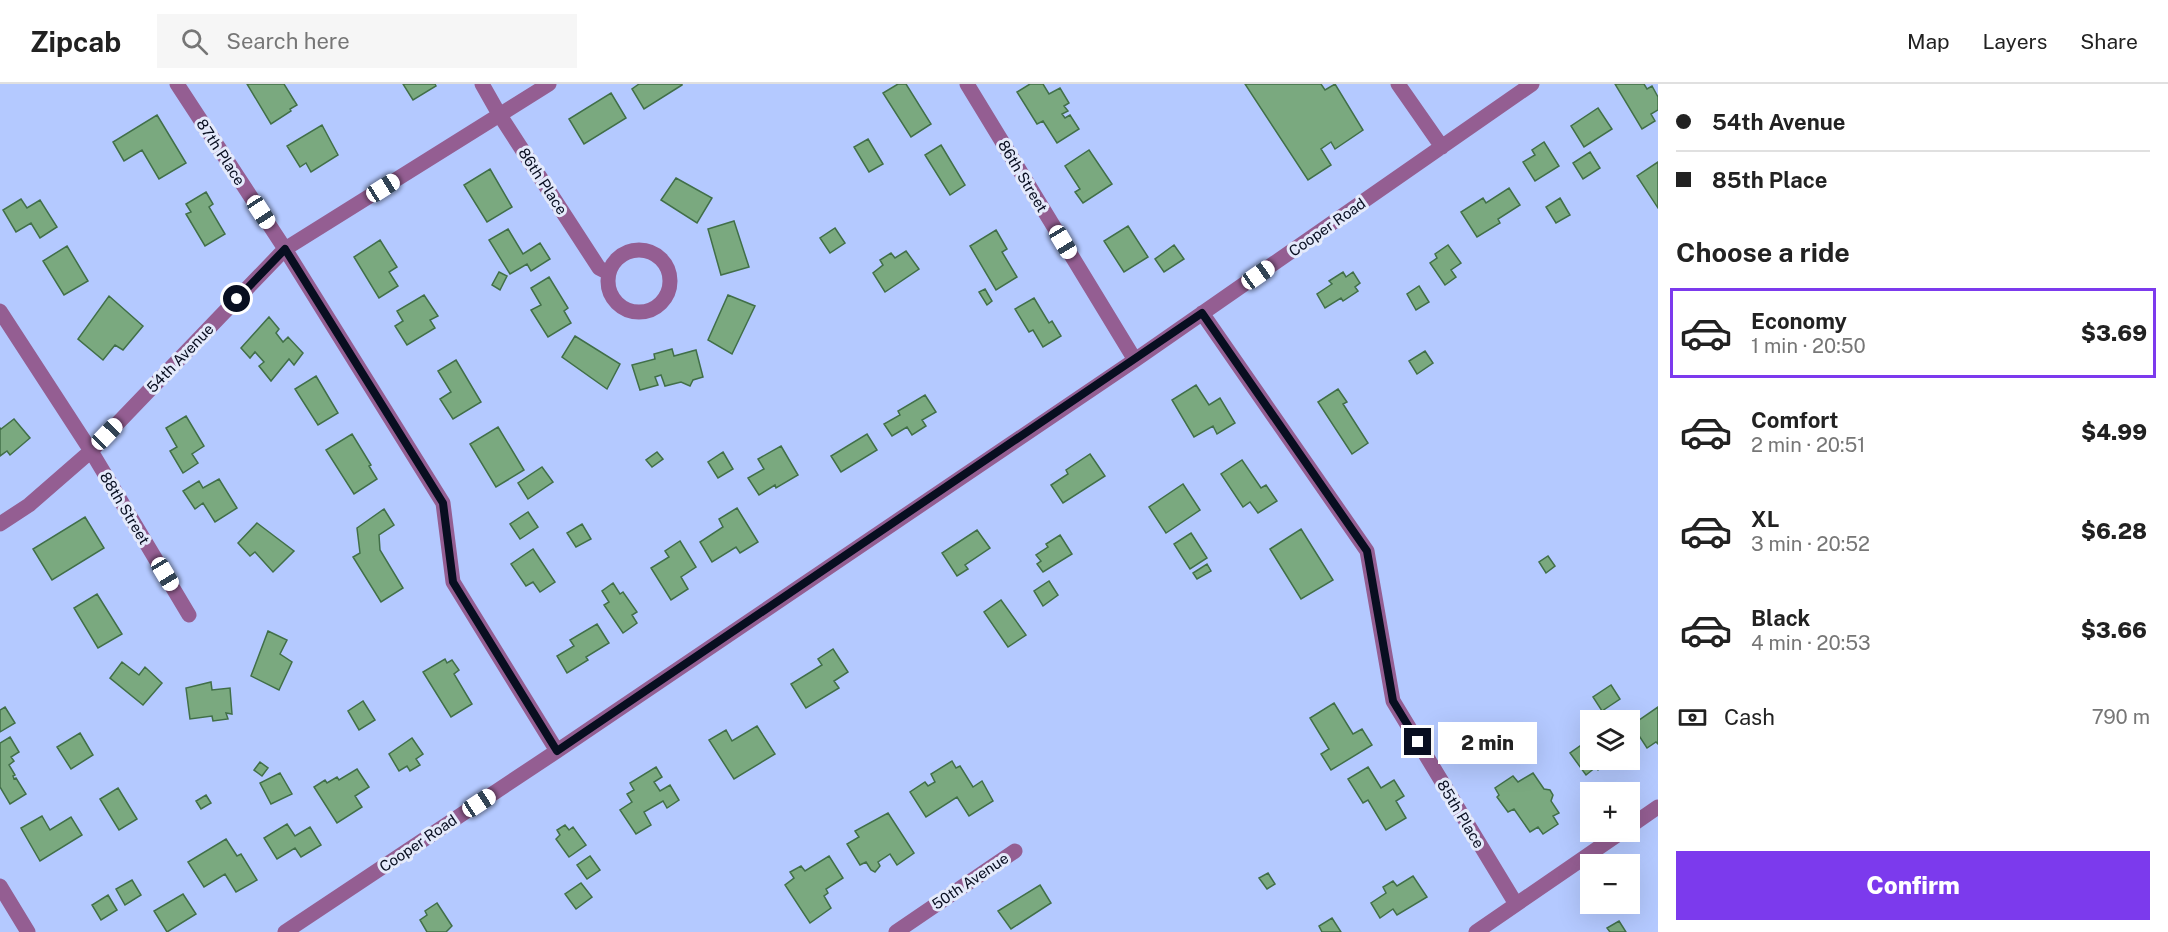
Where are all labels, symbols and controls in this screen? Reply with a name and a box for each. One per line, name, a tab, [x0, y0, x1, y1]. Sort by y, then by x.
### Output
search box	[157, 14, 577, 68]
text: Zipcab	[30, 25, 121, 58]
icon: search	[178, 25, 211, 58]
text: Search here	[226, 28, 350, 54]
text: Map	[1907, 29, 1950, 54]
text: Layers	[1983, 29, 2047, 54]
text: Share	[2080, 29, 2138, 54]
text: 54th Avenue	[1712, 109, 1846, 135]
street label: 87th Place	[193, 116, 249, 188]
street label: 86th Street	[995, 137, 1051, 215]
street label: 86th Place	[515, 145, 571, 217]
text: 85th Place	[1712, 167, 1827, 193]
car	[363, 171, 403, 205]
car	[244, 192, 278, 232]
street label: Cooper Road	[1285, 194, 1369, 260]
car	[1046, 222, 1080, 262]
text: Choose a ride	[1676, 236, 1850, 268]
car	[1238, 257, 1278, 293]
route start	[223, 285, 250, 312]
icon: car	[1679, 306, 1733, 360]
text: Economy	[1751, 308, 1847, 334]
street label: 54th Avenue	[143, 320, 217, 396]
text: $3.69	[2081, 320, 2147, 346]
text: 1 min · 20:50	[1751, 334, 1866, 358]
icon: car	[1679, 405, 1733, 459]
text: Comfort	[1751, 407, 1838, 433]
car	[88, 415, 126, 453]
text: $4.99	[2081, 419, 2147, 445]
text: 2 min · 20:51	[1751, 433, 1866, 457]
street label: 88th Street	[97, 469, 153, 547]
icon: car	[1679, 504, 1733, 558]
text: XL	[1751, 506, 1779, 532]
text: $6.28	[2081, 518, 2147, 544]
text: 3 min · 20:52	[1751, 532, 1870, 556]
car	[148, 554, 182, 594]
icon: car	[1679, 603, 1733, 657]
text: Black	[1751, 605, 1810, 631]
text: $3.66	[2081, 617, 2147, 643]
text: 4 min · 20:53	[1751, 631, 1871, 655]
icon: cash	[1676, 701, 1709, 734]
text: Cash	[1724, 704, 1775, 730]
text: 790 m	[2092, 705, 2150, 729]
map controls	[1580, 710, 1640, 914]
button: layers	[1580, 710, 1640, 770]
callout: 2 min	[1439, 721, 1538, 763]
route end	[1404, 728, 1431, 755]
text: 2 min	[1461, 731, 1514, 755]
street label: 85th Place	[1434, 777, 1488, 851]
button: +	[1580, 782, 1640, 842]
car	[459, 786, 499, 820]
street label: Cooper Road	[376, 811, 460, 875]
street label: 50th Avenue	[929, 849, 1011, 913]
button: Confirm	[1676, 851, 2150, 920]
button: −	[1580, 854, 1640, 914]

